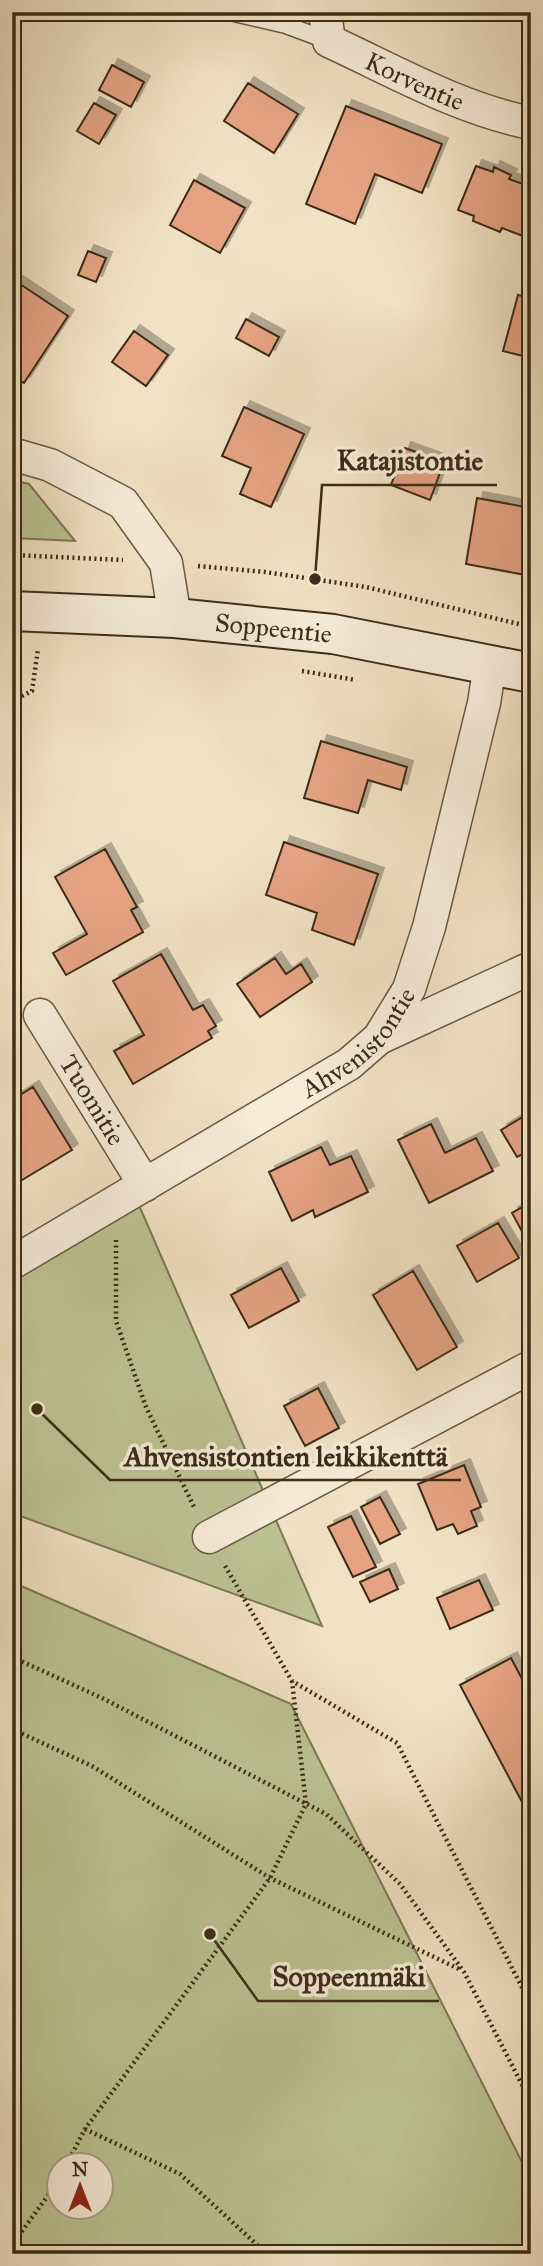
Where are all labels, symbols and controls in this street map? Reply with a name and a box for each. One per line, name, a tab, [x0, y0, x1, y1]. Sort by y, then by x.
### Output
street label: Korventie	[360, 45, 469, 118]
callout: Katajistontie	[322, 436, 497, 485]
text: Katajistontie	[337, 443, 484, 478]
street label: Soppeentie	[214, 606, 333, 650]
street label: Ahvenistontie	[295, 981, 422, 1105]
street label: Tuomitie	[53, 1049, 133, 1151]
callout: Ahvensistontien leikkikenttä	[110, 1431, 461, 1480]
text: Ahvensistontien leikkikenttä	[122, 1439, 449, 1474]
callout: Soppeenmäki	[258, 1952, 439, 2001]
text: Soppeenmäki	[273, 1959, 426, 1994]
north arrow	[46, 2150, 116, 2220]
text: N	[72, 2158, 88, 2181]

